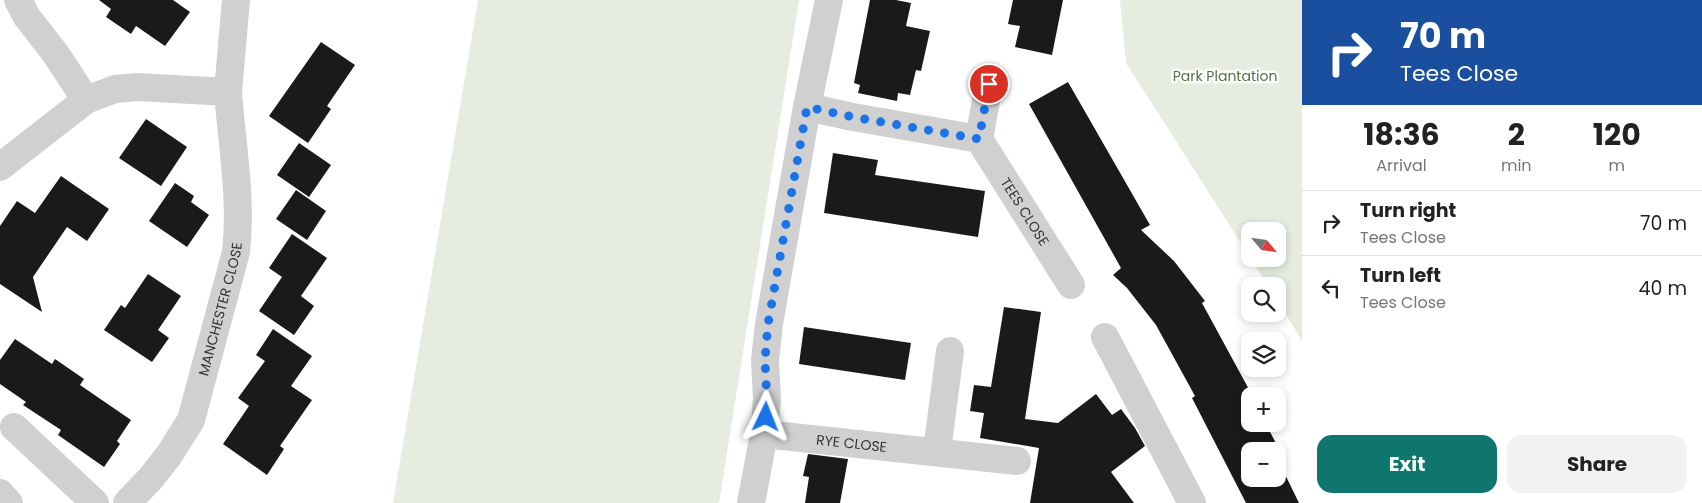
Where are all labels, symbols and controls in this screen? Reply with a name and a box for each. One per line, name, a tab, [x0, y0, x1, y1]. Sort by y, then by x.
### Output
text: 70 m	[1400, 11, 1486, 60]
icon: right	[1317, 20, 1382, 85]
text: Tees Close	[1400, 58, 1518, 89]
pin	[968, 63, 1010, 105]
park label: Park Plantation	[1173, 66, 1277, 86]
icon: arrive	[975, 70, 1003, 98]
text: 18:36	[1363, 113, 1440, 156]
text: 2	[1508, 113, 1525, 156]
text: 120	[1593, 113, 1641, 156]
text: Arrival	[1376, 154, 1427, 177]
text: min	[1501, 154, 1532, 177]
text: m	[1609, 154, 1625, 177]
street label: TEES CLOSE	[996, 174, 1054, 250]
text: Turn right	[1360, 197, 1456, 224]
icon: right	[1317, 209, 1345, 237]
text: 70 m	[1640, 210, 1687, 237]
north arrow	[1241, 222, 1286, 268]
map controls	[1241, 222, 1286, 487]
text: Tees Close	[1360, 226, 1446, 249]
street label: MANCHESTER CLOSE	[193, 241, 247, 378]
text: Turn left	[1360, 262, 1441, 289]
icon: left	[1317, 274, 1345, 302]
text: 40 m	[1638, 275, 1687, 302]
button: search	[1241, 277, 1286, 322]
text: Tees Close	[1360, 291, 1446, 314]
button: layers	[1241, 332, 1286, 377]
button: +	[1241, 387, 1286, 432]
position arrow	[739, 390, 791, 442]
street label: RYE CLOSE	[815, 430, 888, 457]
button: Exit	[1317, 435, 1497, 493]
button: Share	[1507, 435, 1687, 493]
button: −	[1241, 442, 1286, 487]

